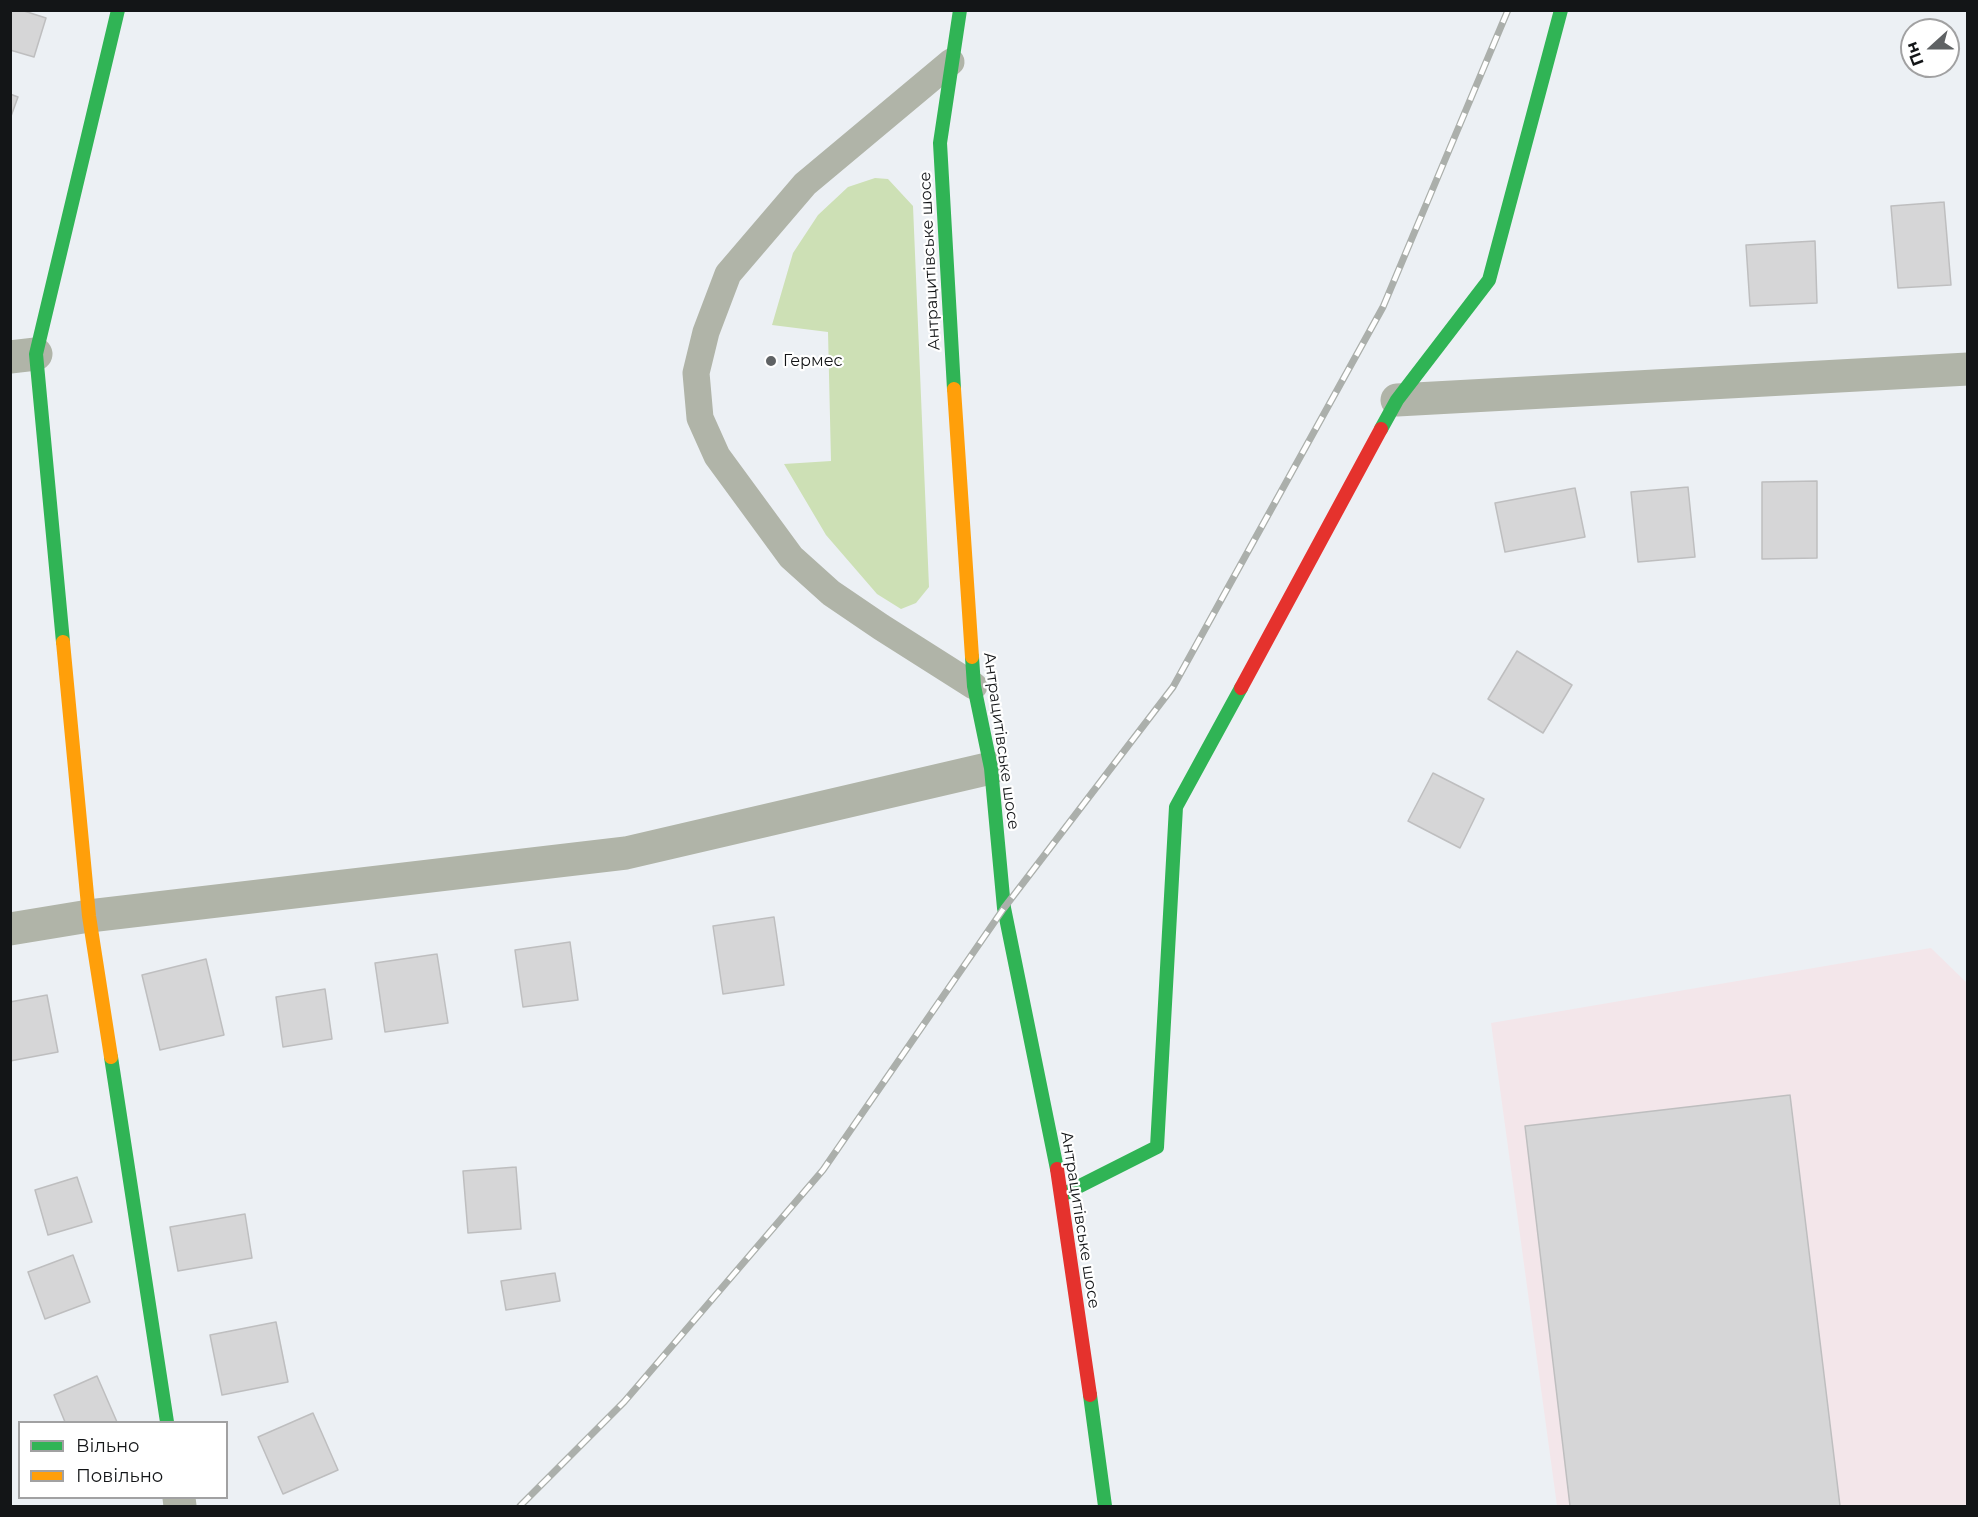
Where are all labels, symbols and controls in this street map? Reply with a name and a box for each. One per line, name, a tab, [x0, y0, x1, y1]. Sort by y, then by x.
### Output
north arrow	[1900, 18, 1960, 78]
text: Пн	[1901, 39, 1928, 69]
street label: Антрацитівське шосе	[916, 171, 944, 351]
place label: Гермес	[783, 351, 843, 371]
marker: Гермес	[764, 354, 778, 368]
street label: Антрацитівське шосе	[979, 651, 1023, 831]
street label: Антрацитівське шосе	[1057, 1130, 1103, 1310]
legend	[18, 1421, 228, 1499]
text: Вільно	[76, 1435, 140, 1457]
text: Повільно	[76, 1465, 163, 1487]

